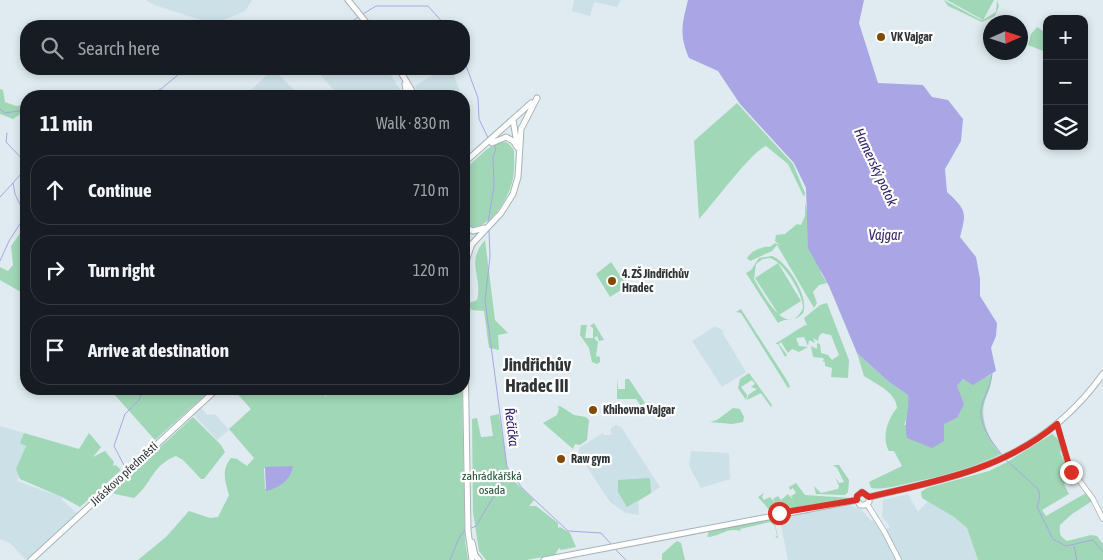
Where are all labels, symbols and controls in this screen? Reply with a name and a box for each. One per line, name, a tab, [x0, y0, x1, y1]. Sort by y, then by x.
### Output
north arrow	[983, 15, 1028, 60]
map controls	[1043, 15, 1088, 150]
button: +	[1043, 15, 1088, 60]
search box	[20, 20, 470, 75]
place label: VK Vajgar	[890, 30, 933, 44]
marker: VK Vajgar	[875, 31, 887, 43]
icon: search	[38, 34, 66, 62]
text: Search here	[78, 37, 160, 59]
button: −	[1043, 60, 1088, 105]
button: layers	[1043, 105, 1088, 150]
text: 11 min	[40, 111, 93, 135]
text: Walk · 830 m	[376, 114, 450, 132]
water label: Hamerský potok	[851, 126, 901, 209]
icon: ahead	[41, 176, 69, 204]
text: Continue	[88, 179, 152, 201]
text: 710 m	[413, 181, 449, 199]
water label: Vajgar	[868, 227, 902, 243]
icon: right	[41, 256, 69, 284]
text: Turn right	[88, 259, 155, 281]
text: 120 m	[413, 261, 449, 279]
place label: 4. ZŠ Jindřichův Hradec	[621, 266, 689, 295]
marker: 4. ZŠ Jindřichův Hradec	[606, 275, 618, 287]
icon: arrive	[41, 336, 69, 364]
text: Arrive at destination	[88, 339, 229, 361]
district label: Jindřichův Hradec III	[502, 354, 572, 396]
place label: Khihovna Vajgar	[603, 403, 675, 417]
marker: Khihovna Vajgar	[587, 404, 599, 416]
water label: Řečička	[502, 407, 522, 448]
street label: Jiráskovo předměstí	[87, 439, 161, 509]
place label: Raw gym	[571, 452, 610, 466]
marker: Raw gym	[555, 453, 567, 465]
route end	[1060, 461, 1083, 484]
park label: zahrádkářšká osada	[462, 469, 522, 497]
route start	[768, 502, 791, 525]

